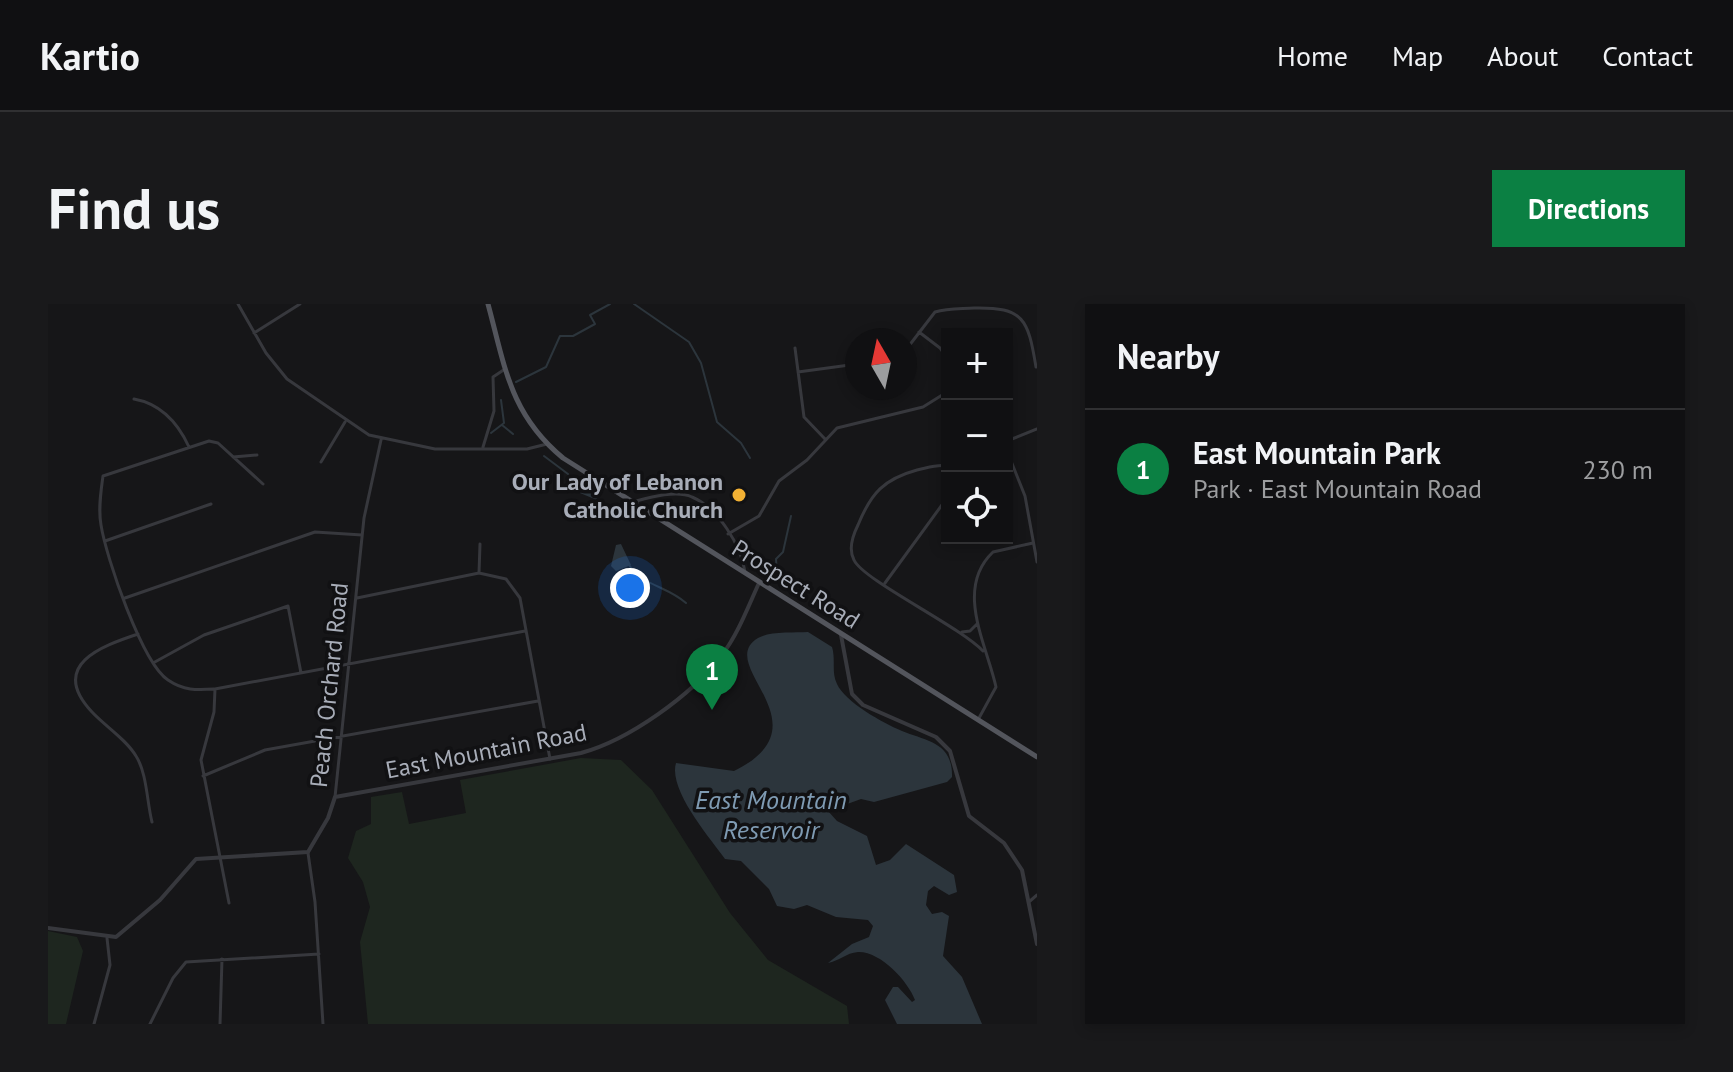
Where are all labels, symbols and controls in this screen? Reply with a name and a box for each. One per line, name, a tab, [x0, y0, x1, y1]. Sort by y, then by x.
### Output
text: Kartio	[40, 31, 140, 80]
text: Home	[1277, 37, 1348, 74]
text: Map	[1392, 37, 1443, 74]
text: About	[1487, 37, 1558, 74]
text: Contact	[1602, 37, 1693, 74]
button: Directions	[1492, 170, 1685, 247]
text: Find us	[48, 172, 220, 244]
north arrow	[845, 328, 917, 400]
map controls	[941, 328, 1013, 544]
button: +	[941, 328, 1013, 400]
text: Nearby	[1117, 334, 1219, 378]
button: −	[941, 400, 1013, 472]
text: East Mountain Park	[1193, 433, 1441, 472]
text: 1	[1136, 453, 1150, 486]
text: 230 m	[1582, 453, 1653, 486]
place label: Our Lady of Lebanon Catholic Church	[512, 466, 723, 525]
button: locate	[941, 472, 1013, 544]
text: Park · East Mountain Road	[1193, 472, 1482, 505]
marker: Our Lady of Lebanon Catholic Church	[730, 486, 748, 504]
street label: Prospect Road	[726, 532, 866, 636]
your location	[610, 568, 650, 608]
street label: Peach Orchard Road	[303, 581, 355, 789]
pin: 1	[686, 644, 738, 710]
street label: East Mountain Road	[383, 716, 589, 786]
water label: East Mountain Reservoir	[695, 783, 847, 846]

